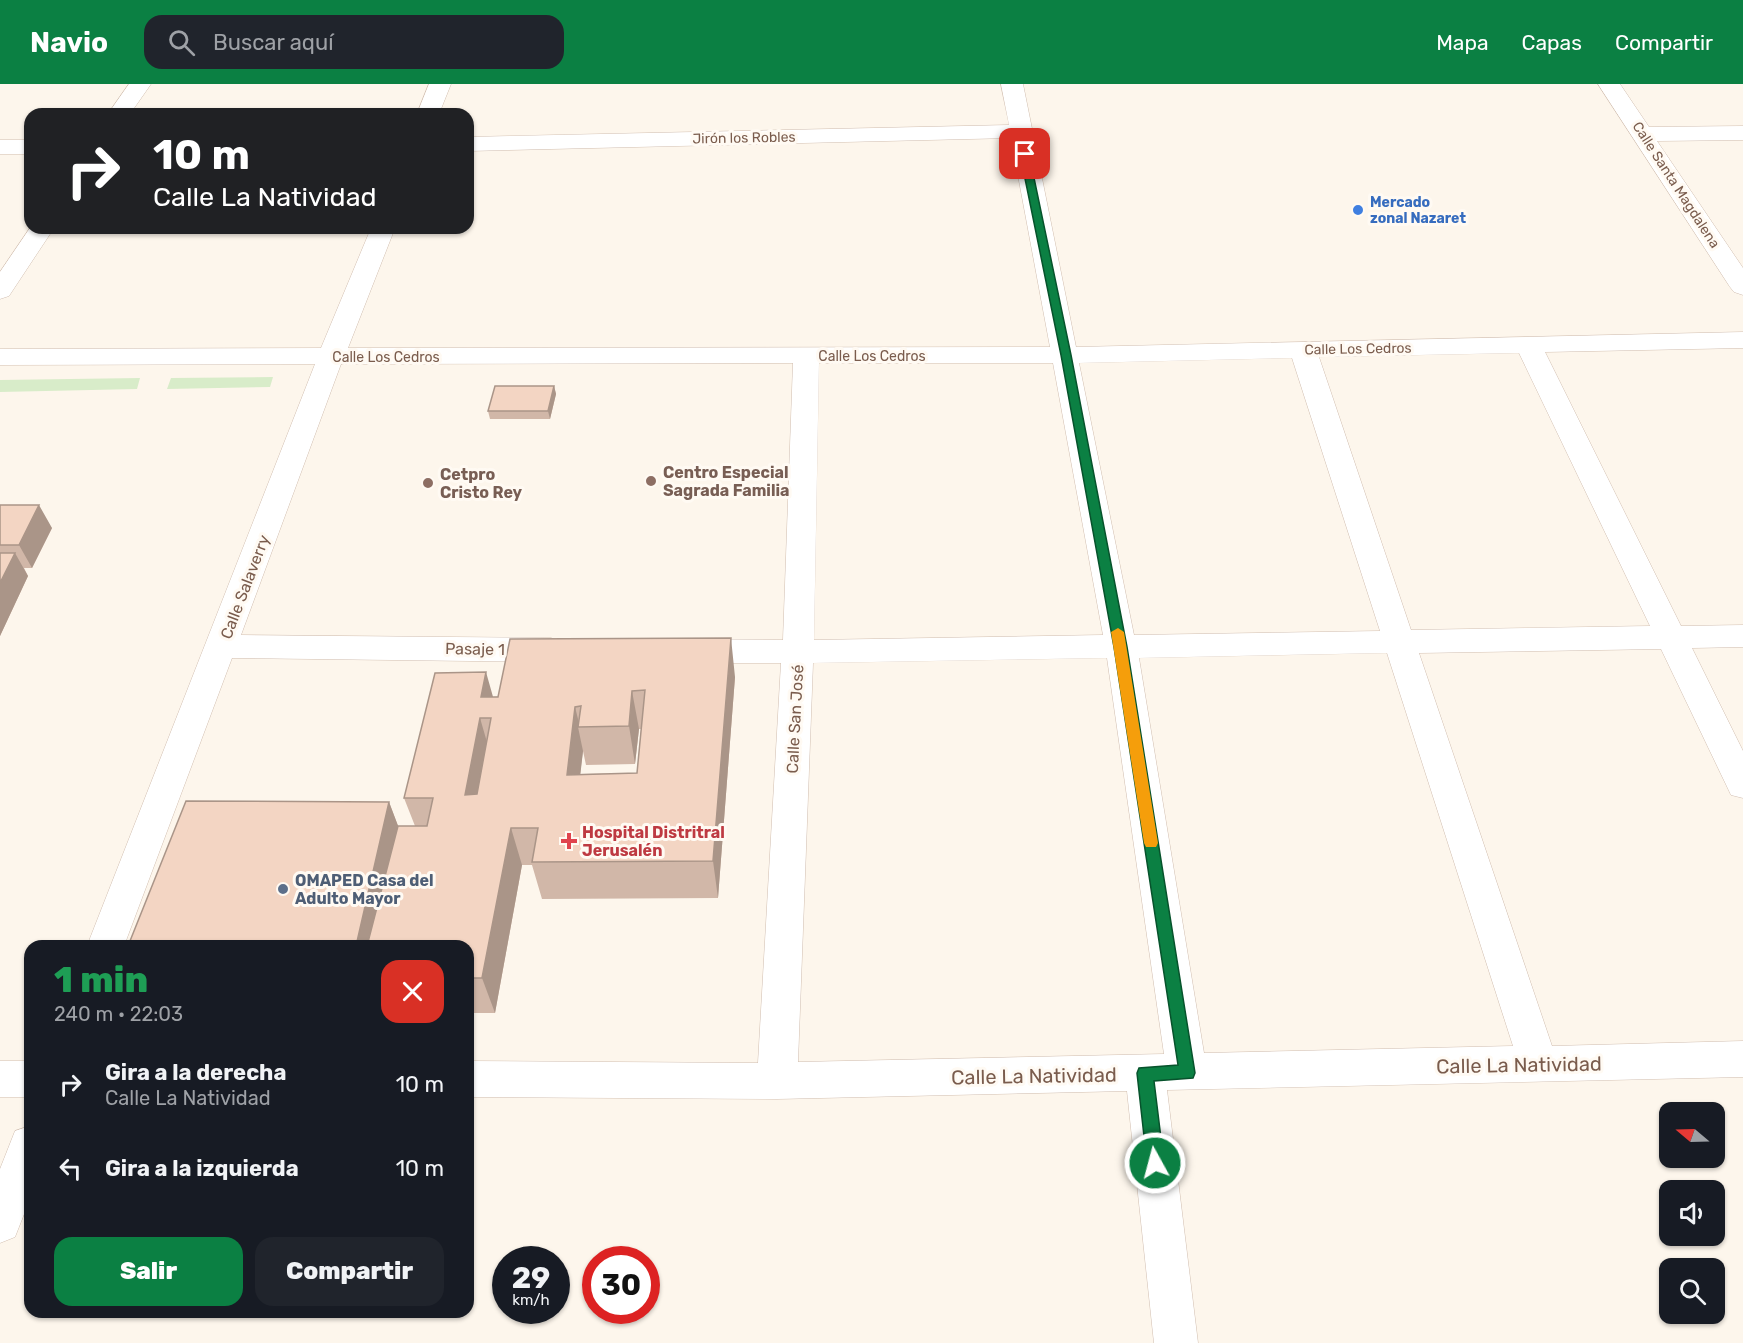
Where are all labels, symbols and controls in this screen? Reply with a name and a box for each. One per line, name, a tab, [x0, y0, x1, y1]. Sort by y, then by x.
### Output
search box	[144, 15, 564, 69]
text: Navio	[30, 26, 108, 59]
icon: search	[165, 26, 198, 59]
text: Buscar aquí	[213, 29, 334, 56]
text: Mapa	[1436, 30, 1489, 55]
text: Capas	[1522, 30, 1582, 55]
text: Compartir	[1615, 30, 1713, 55]
street label: Calle Santa Magdalena	[1629, 119, 1723, 251]
pin	[999, 128, 1050, 179]
street label: Jirón los Robles	[692, 129, 796, 147]
text: 10 m	[153, 130, 250, 180]
icon: right	[54, 132, 132, 210]
icon: arrive	[1008, 137, 1041, 170]
text: Calle La Natividad	[153, 181, 377, 213]
place label: Mercado zonal Nazaret	[1370, 194, 1466, 227]
marker: Mercado zonal Nazaret	[1351, 203, 1365, 217]
street label: Calle Los Cedros	[1304, 340, 1412, 358]
street label: Calle Los Cedros	[818, 348, 926, 365]
street label: Calle Los Cedros	[332, 349, 440, 366]
place label: Centro Especial Sagrada Familia	[663, 463, 790, 500]
place label: Cetpro Cristo Rey	[440, 465, 523, 502]
marker: Centro Especial Sagrada Familia	[644, 474, 658, 488]
marker: Cetpro Cristo Rey	[421, 476, 435, 490]
street label: Calle Salaverry	[216, 532, 274, 642]
street label: Pasaje 1	[445, 639, 505, 659]
street label: Calle San José	[783, 664, 807, 774]
place label: Hospital Distritral Jerusalén	[582, 823, 725, 860]
marker: Hospital Distritral Jerusalén	[560, 832, 578, 850]
place label: OMAPED Casa del Adulto Mayor	[295, 871, 434, 908]
marker: OMAPED Casa del Adulto Mayor	[276, 882, 290, 896]
text: 1 min	[54, 958, 148, 1001]
button: close	[381, 960, 444, 1023]
text: 240 m · 22:03	[54, 1002, 183, 1026]
street label: Calle La Natividad	[1436, 1052, 1602, 1078]
text: Gira a la derecha	[105, 1059, 286, 1086]
street label: Calle La Natividad	[951, 1063, 1117, 1089]
icon: right	[54, 1068, 87, 1101]
text: 10 m	[396, 1071, 444, 1098]
text: Calle La Natividad	[105, 1086, 271, 1110]
north arrow	[1659, 1102, 1725, 1168]
map controls	[1659, 1102, 1725, 1324]
position arrow	[1123, 1131, 1187, 1195]
icon: left	[54, 1152, 87, 1185]
text: Gira a la izquierda	[105, 1155, 299, 1182]
text: 10 m	[396, 1155, 444, 1182]
button: sound	[1659, 1180, 1725, 1246]
button: Salir	[54, 1237, 243, 1306]
button: Compartir	[255, 1237, 444, 1306]
speed limit sign: 30	[582, 1246, 660, 1324]
button: search	[1659, 1258, 1725, 1324]
text: 29	[512, 1260, 550, 1296]
text: km/h	[512, 1291, 550, 1309]

